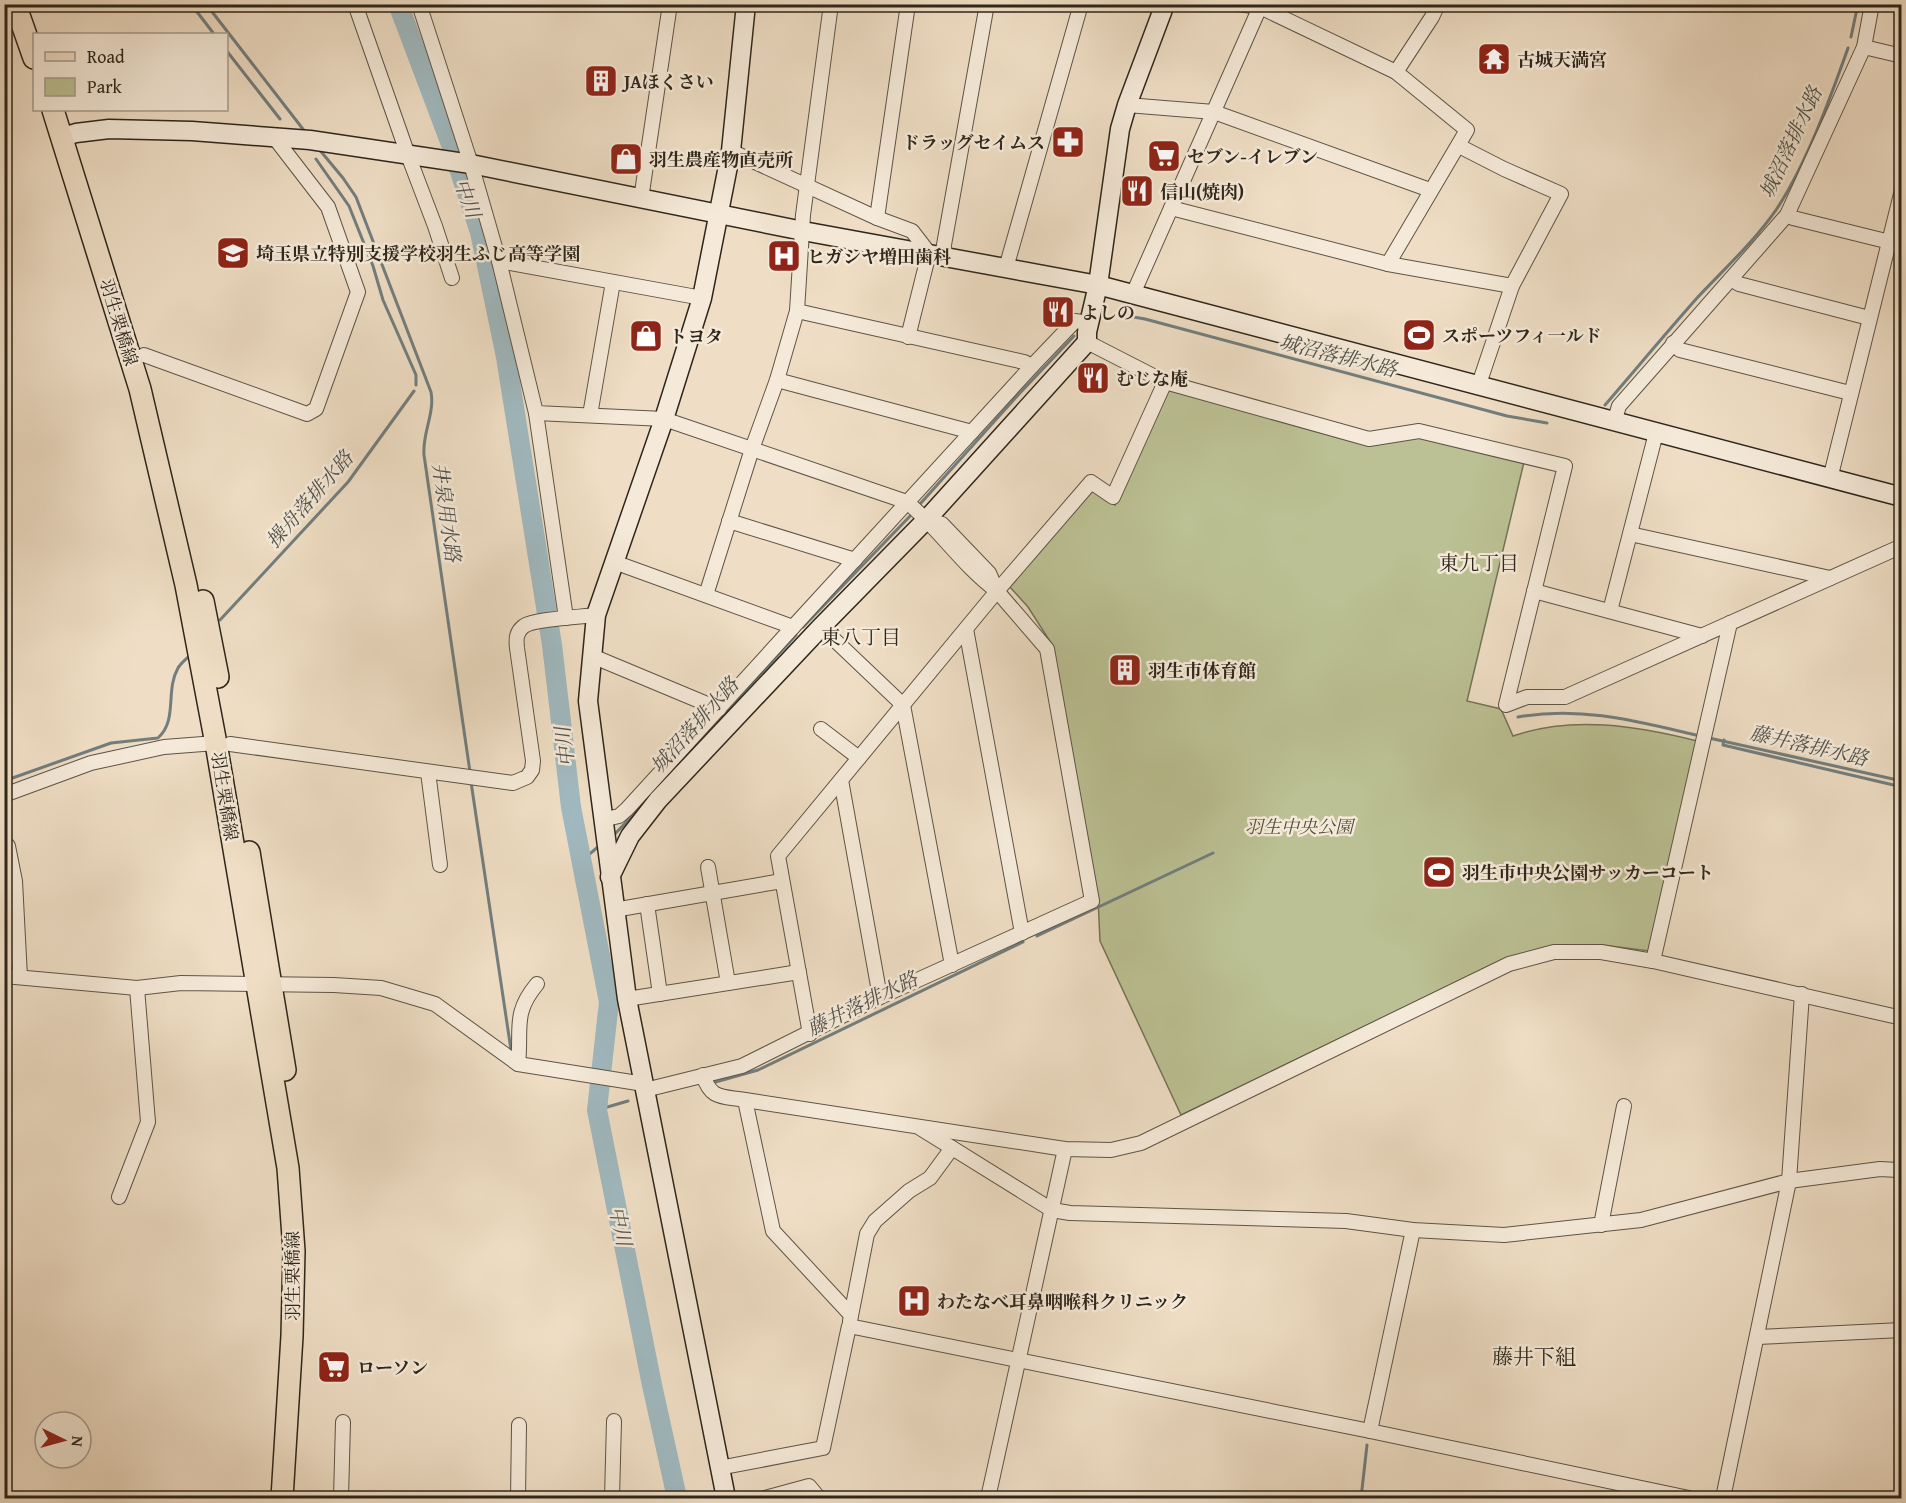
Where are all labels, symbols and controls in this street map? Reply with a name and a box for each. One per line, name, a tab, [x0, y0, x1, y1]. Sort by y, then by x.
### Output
legend	[33, 33, 228, 111]
temple icon: 古城天満宮	[1476, 41, 1512, 77]
text: Road	[87, 43, 125, 70]
place label: 古城天満宮	[1517, 46, 1607, 73]
building icon: JAほくさい	[583, 63, 619, 99]
place label: JAほくさい	[621, 68, 714, 95]
text: Park	[87, 73, 123, 100]
water label: 城沼落排水路	[1752, 80, 1829, 203]
pharmacy icon: ドラッグセイムス	[1050, 124, 1086, 160]
place label: ドラッグセイムス	[902, 129, 1045, 156]
supermarket icon: セブン-イレブン	[1146, 138, 1182, 174]
shop icon: 羽生農産物直売所	[608, 141, 644, 177]
place label: セブン-イレブン	[1187, 143, 1318, 170]
place label: 羽生農産物直売所	[649, 146, 793, 173]
restaurant icon: 信山(焼肉)	[1119, 173, 1155, 209]
water label: 中川	[448, 174, 489, 224]
place label: 信山(焼肉)	[1160, 178, 1244, 205]
school or university icon: 埼玉県立特別支援学校羽生ふじ高等学園	[215, 235, 251, 271]
hospital icon: ヒガシヤ増田歯科	[766, 238, 802, 274]
place label: 埼玉県立特別支援学校羽生ふじ高等学園	[256, 240, 580, 267]
place label: ヒガシヤ増田歯科	[807, 243, 951, 270]
street label: 羽生栗橋線	[93, 275, 145, 369]
restaurant icon: よしの	[1040, 294, 1076, 330]
place label: よしの	[1081, 299, 1135, 326]
sports icon: スポーツフィ一ルド	[1401, 317, 1437, 353]
shop icon: トヨタ	[628, 318, 664, 354]
place label: スポーツフィ一ルド	[1442, 322, 1602, 349]
place label: トヨタ	[669, 323, 723, 350]
water label: 城沼落排水路	[1276, 326, 1402, 384]
restaurant icon: むじな庵	[1075, 360, 1111, 396]
place label: むじな庵	[1116, 365, 1188, 392]
water label: 操舟落排水路	[259, 443, 361, 554]
water label: 井泉用水路	[426, 460, 469, 566]
district label: 東九丁目	[1439, 548, 1519, 577]
district label: 東八丁目	[821, 622, 901, 651]
building icon: 羽生市体育館	[1107, 652, 1143, 688]
place label: 羽生市体育館	[1148, 657, 1256, 684]
water label: 城沼落排水路	[643, 669, 746, 779]
water label: 藤井落排水路	[1747, 717, 1873, 773]
water label: 中川	[547, 723, 581, 769]
street label: 羽生栗橋線	[205, 749, 245, 843]
park label: 羽生中央公園	[1245, 813, 1356, 840]
sports icon: 羽生市中央公園サッカーコート	[1421, 854, 1457, 890]
place label: 羽生市中央公園サッカーコート	[1462, 859, 1714, 886]
water label: 藤井落排水路	[802, 963, 924, 1042]
water label: 中川	[603, 1203, 640, 1251]
street label: 羽生栗橋線	[279, 1231, 306, 1321]
hospital icon: わたなべ耳鼻咽喉科クリニック	[896, 1283, 932, 1319]
place label: わたなべ耳鼻咽喉科クリニック	[937, 1288, 1188, 1315]
district label: 藤井下組	[1492, 1341, 1576, 1372]
supermarket icon: ローソン	[316, 1349, 352, 1385]
place label: ローソン	[357, 1354, 428, 1381]
north arrow	[33, 1410, 93, 1470]
text: N	[65, 1435, 90, 1448]

